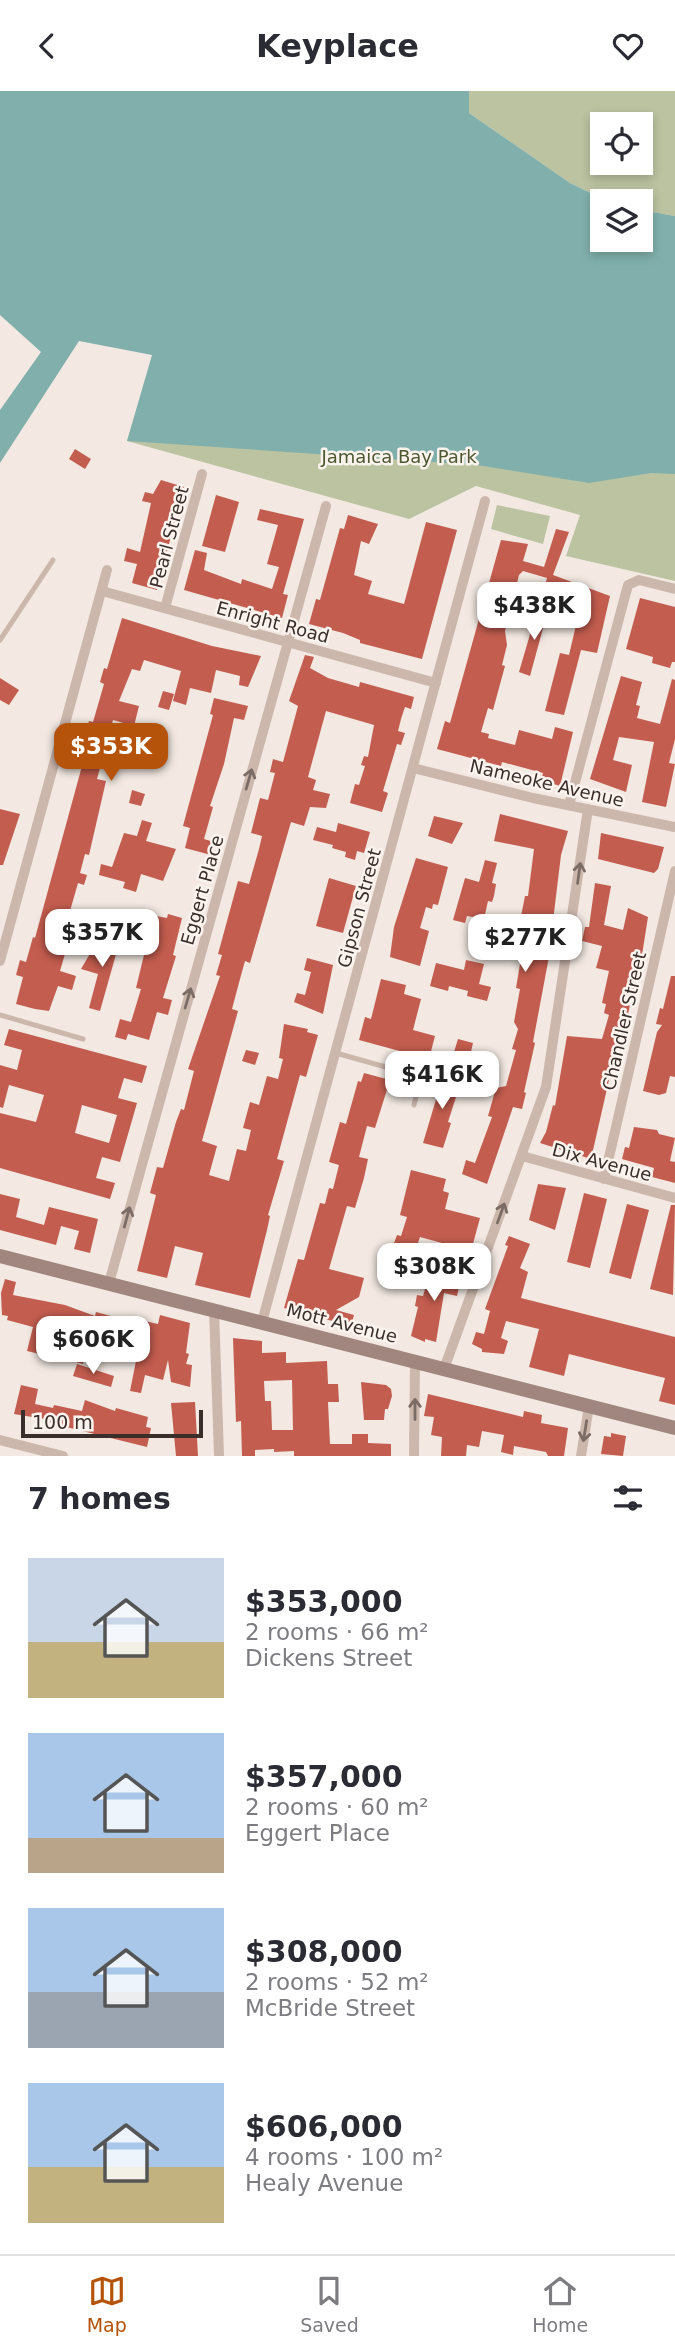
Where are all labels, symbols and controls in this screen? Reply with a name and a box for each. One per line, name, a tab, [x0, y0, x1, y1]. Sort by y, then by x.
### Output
icon: back	[28, 27, 66, 65]
text: Keyplace	[256, 27, 419, 65]
icon: heart	[609, 27, 647, 65]
map controls	[590, 112, 653, 252]
button: locate	[590, 112, 653, 175]
button: layers	[590, 189, 653, 252]
park label: Jamaica Bay Park	[320, 446, 477, 467]
street label: Pearl Street	[145, 484, 193, 590]
pin: $438K	[485, 582, 583, 642]
text: $438K	[493, 592, 575, 618]
street label: Enright Road	[214, 597, 332, 647]
pin: $353K	[62, 723, 160, 783]
text: $353K	[70, 733, 152, 759]
street label: Nameoke Avenue	[468, 755, 626, 811]
one-way arrow	[243, 769, 256, 791]
street label: Eggert Place	[176, 833, 228, 947]
street label: Gipson Street	[333, 846, 385, 970]
one-way arrow	[573, 862, 586, 885]
pin: $357K	[53, 909, 151, 969]
pin: $277K	[476, 915, 574, 974]
text: $357K	[61, 919, 143, 945]
text: $277K	[484, 924, 566, 950]
street label: Chandler Street	[598, 950, 650, 1092]
one-way arrow	[182, 988, 195, 1010]
pin: $416K	[393, 1051, 491, 1111]
text: $416K	[401, 1061, 483, 1087]
street label: Dix Avenue	[550, 1139, 654, 1185]
one-way arrow	[496, 1202, 508, 1224]
one-way arrow	[121, 1207, 134, 1229]
pin: $308K	[385, 1243, 483, 1303]
text: $308K	[393, 1253, 475, 1279]
street label: Mott Avenue	[285, 1299, 399, 1347]
pin: $606K	[44, 1317, 142, 1376]
text: $606K	[52, 1326, 134, 1352]
one-way arrow	[408, 1398, 421, 1421]
scale bar	[21, 1407, 203, 1439]
text: 100 m	[32, 1411, 93, 1433]
one-way arrow	[578, 1419, 591, 1442]
icon: filters	[609, 1479, 647, 1517]
text: 7 homes	[28, 1481, 171, 1516]
text: $353,000	[245, 1584, 403, 1619]
icon: home	[84, 1586, 168, 1670]
text: 2 rooms · 66 m²	[245, 1619, 429, 1645]
text: Dickens Street	[245, 1645, 412, 1671]
text: $357,000	[245, 1759, 403, 1794]
icon: home	[84, 1761, 168, 1845]
text: 2 rooms · 60 m²	[245, 1794, 429, 1820]
text: Eggert Place	[245, 1820, 390, 1846]
text: $308,000	[245, 1934, 403, 1969]
icon: home	[84, 1936, 168, 2020]
text: 2 rooms · 52 m²	[245, 1969, 429, 1995]
text: McBride Street	[245, 1995, 415, 2021]
text: $606,000	[245, 2109, 403, 2144]
icon: home	[84, 2111, 168, 2195]
text: 4 rooms · 100 m²	[245, 2144, 443, 2170]
text: Healy Avenue	[245, 2170, 403, 2196]
tab: Map	[87, 2272, 127, 2336]
tab: Saved	[300, 2272, 359, 2336]
tab: Home	[532, 2272, 588, 2336]

